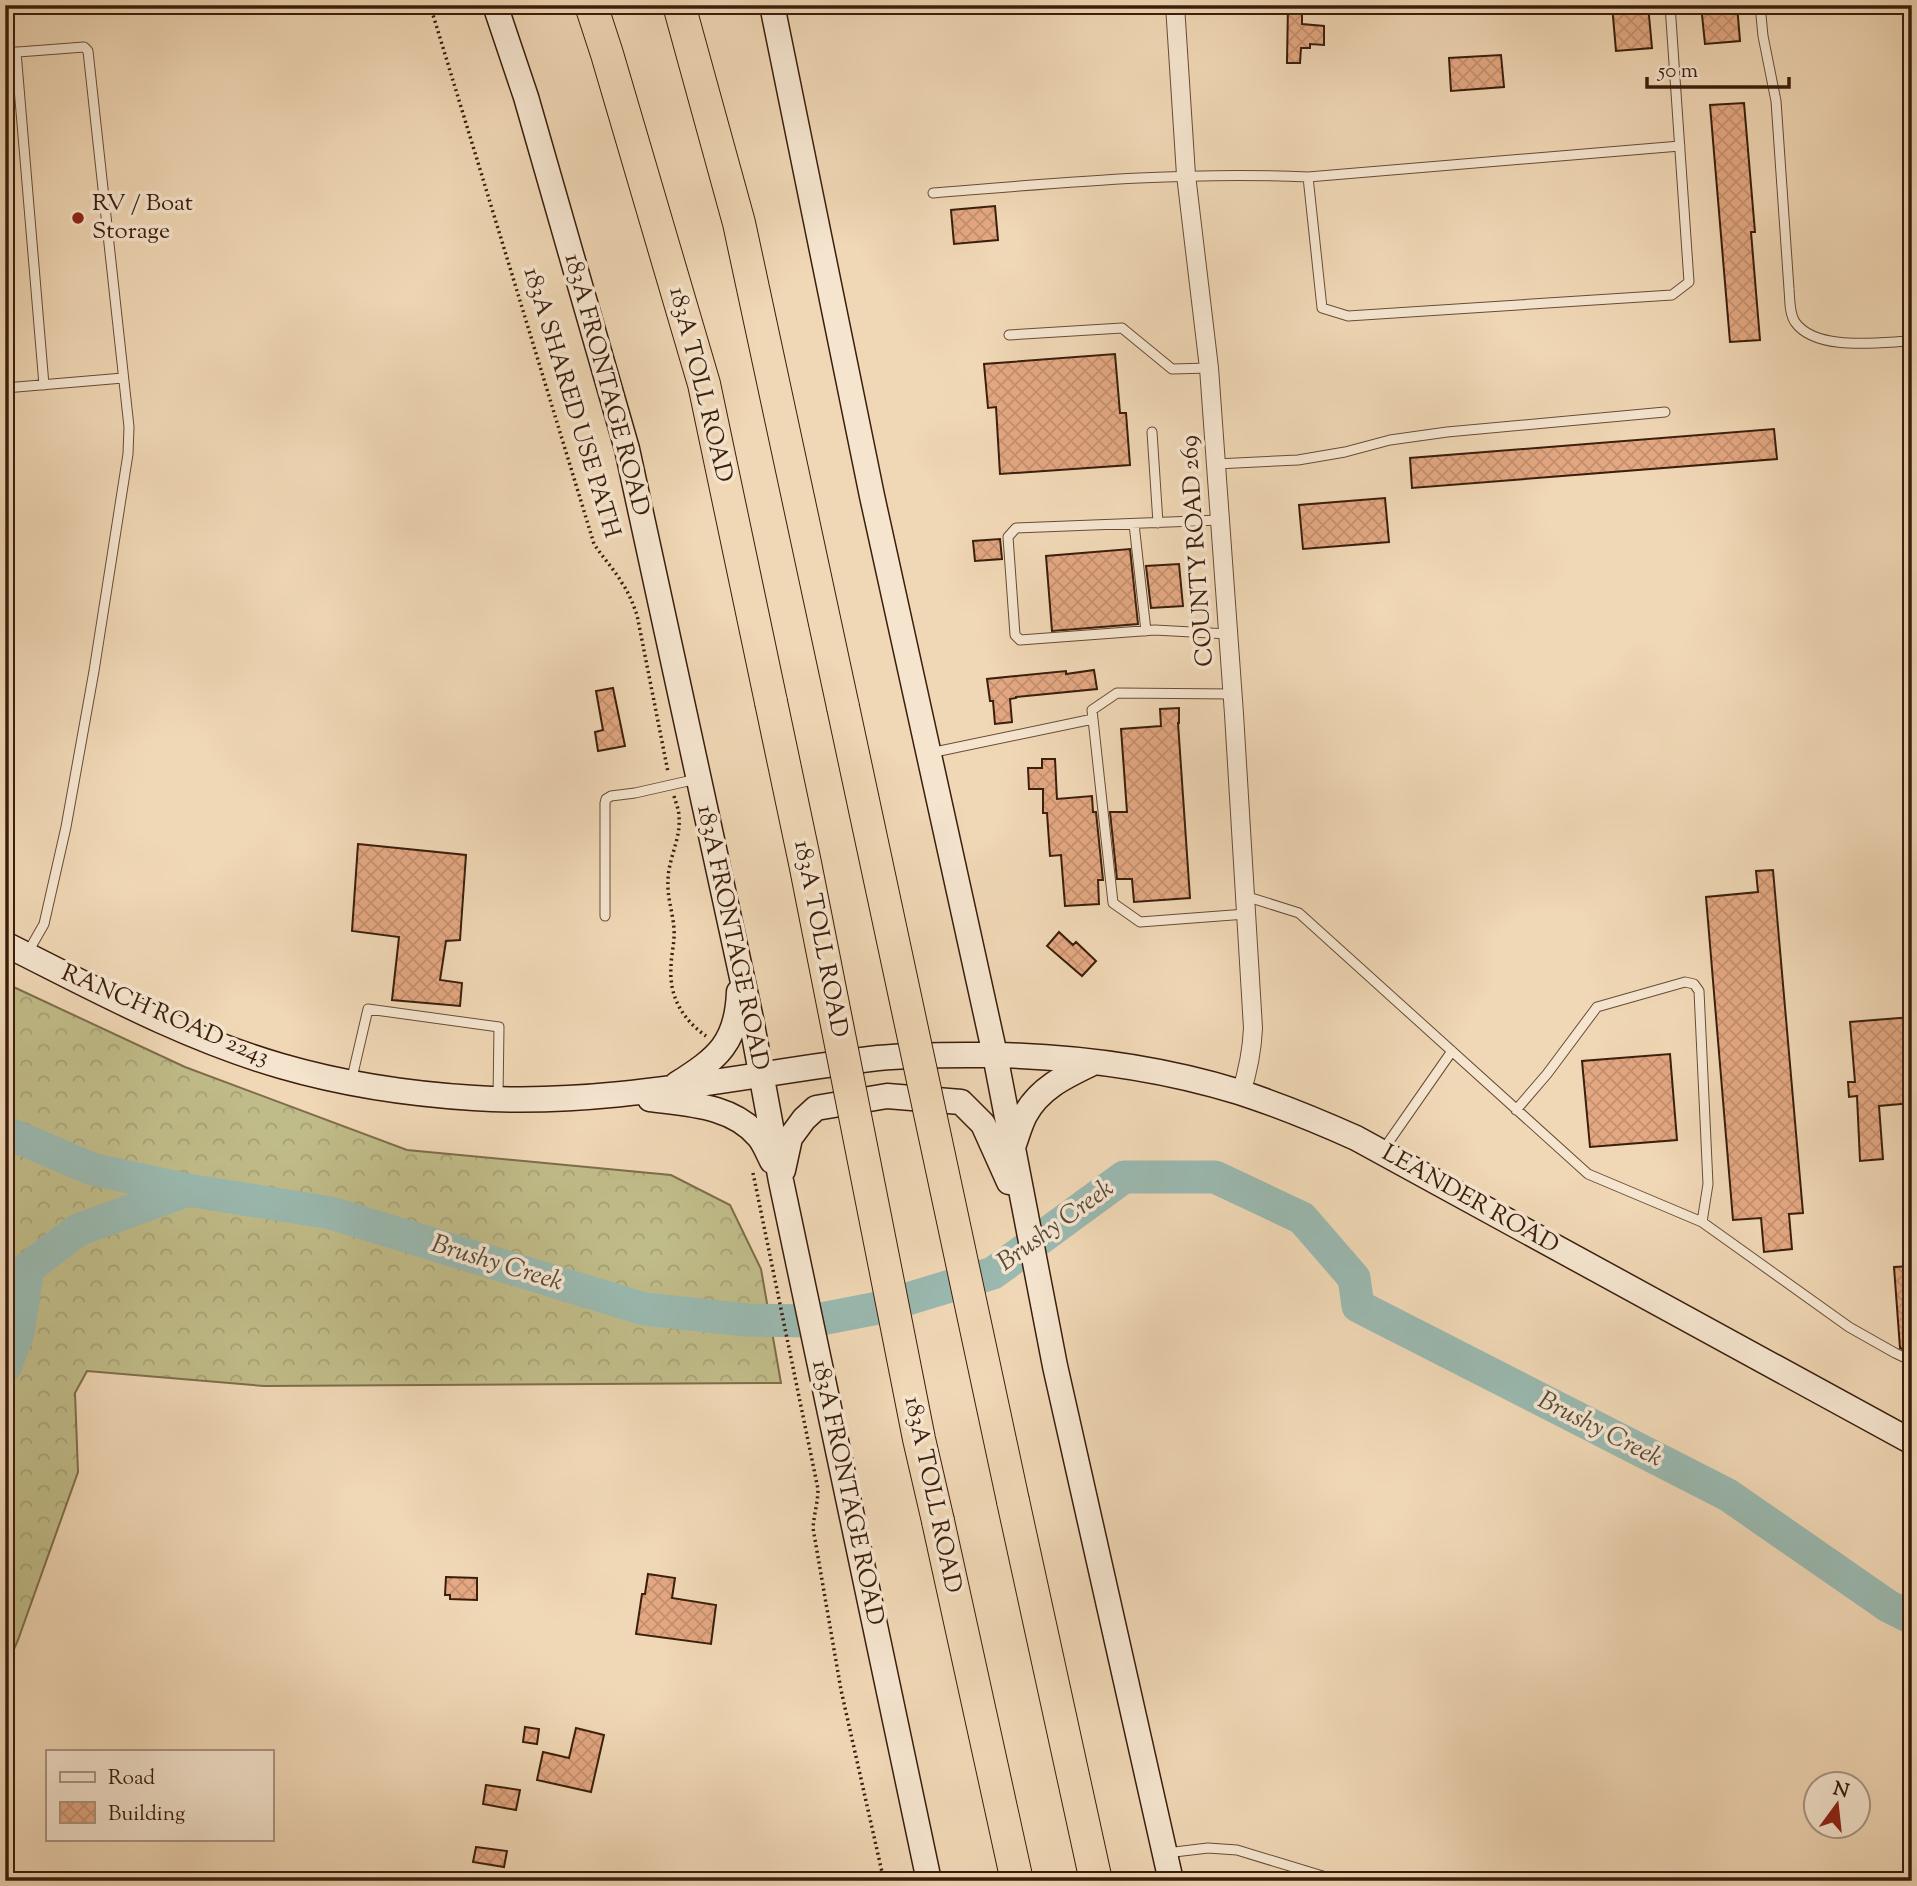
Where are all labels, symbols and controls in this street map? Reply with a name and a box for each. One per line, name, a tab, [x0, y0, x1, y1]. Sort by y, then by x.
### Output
scale bar	[1647, 46, 1789, 90]
text: 50 m	[1657, 57, 1698, 87]
place label: RV / Boat Storage	[92, 187, 193, 249]
marker: RV / Boat Storage	[70, 210, 86, 226]
street label: 183A FRONTAGE ROAD	[555, 250, 657, 520]
street label: 183A SHARED USE PATH	[514, 264, 628, 542]
street label: 183A TOLL ROAD	[659, 284, 741, 486]
street label: COUNTY ROAD 269	[1173, 434, 1223, 668]
street label: 183A FRONTAGE ROAD	[687, 802, 777, 1074]
street label: 183A TOLL ROAD	[784, 838, 856, 1040]
street label: RANCH ROAD 2243	[56, 957, 274, 1075]
street label: LEANDER ROAD	[1375, 1137, 1565, 1263]
water label: Brushy Creek	[990, 1171, 1122, 1281]
water label: Brushy Creek	[427, 1226, 568, 1302]
street label: 183A FRONTAGE ROAD	[802, 1357, 892, 1629]
water label: Brushy Creek	[1531, 1383, 1669, 1477]
street label: 183A TOLL ROAD	[895, 1394, 969, 1596]
legend	[46, 1750, 273, 1840]
text: Road	[108, 1764, 155, 1794]
north arrow	[1801, 1770, 1871, 1840]
text: N	[1830, 1776, 1852, 1806]
text: Building	[108, 1800, 185, 1830]

